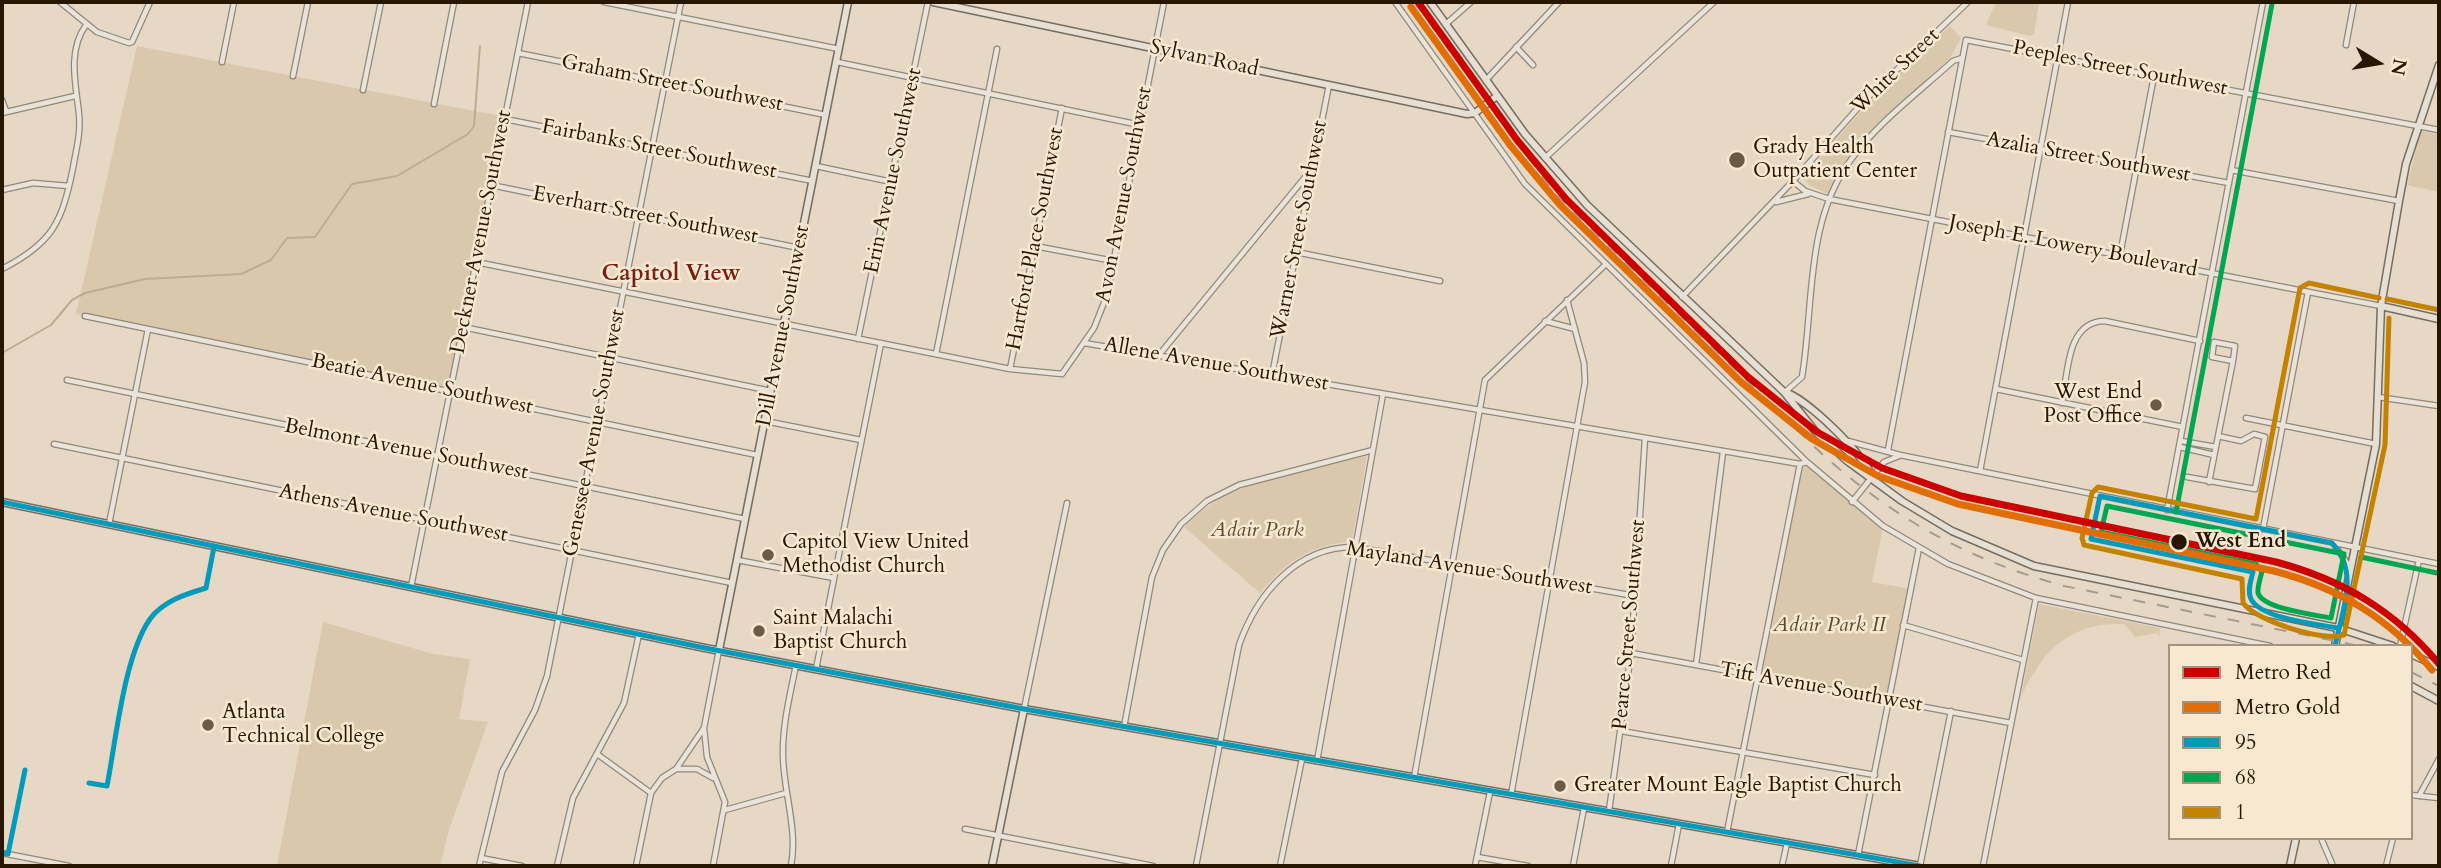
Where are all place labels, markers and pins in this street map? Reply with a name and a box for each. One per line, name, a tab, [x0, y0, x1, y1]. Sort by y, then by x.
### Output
place label: Grady Health Outpatient Center	[1753, 135, 1917, 185]
marker: Grady Health Outpatient Center	[1727, 150, 1747, 170]
place label: West End Post Office	[2044, 380, 2142, 430]
marker: West End Post Office	[2148, 397, 2164, 413]
place label: West End	[2195, 529, 2286, 555]
place label: Capitol View United Methodist Church	[782, 530, 969, 580]
marker: West End	[2169, 532, 2189, 552]
marker: Capitol View United Methodist Church	[760, 547, 776, 563]
place label: Saint Malachi Baptist Church	[773, 606, 907, 656]
marker: Saint Malachi Baptist Church	[751, 623, 767, 639]
place label: Atlanta Technical College	[222, 700, 384, 750]
marker: Atlanta Technical College	[200, 717, 216, 733]
place label: Greater Mount Eagle Baptist Church	[1574, 773, 1902, 799]
marker: Greater Mount Eagle Baptist Church	[1552, 778, 1568, 794]

